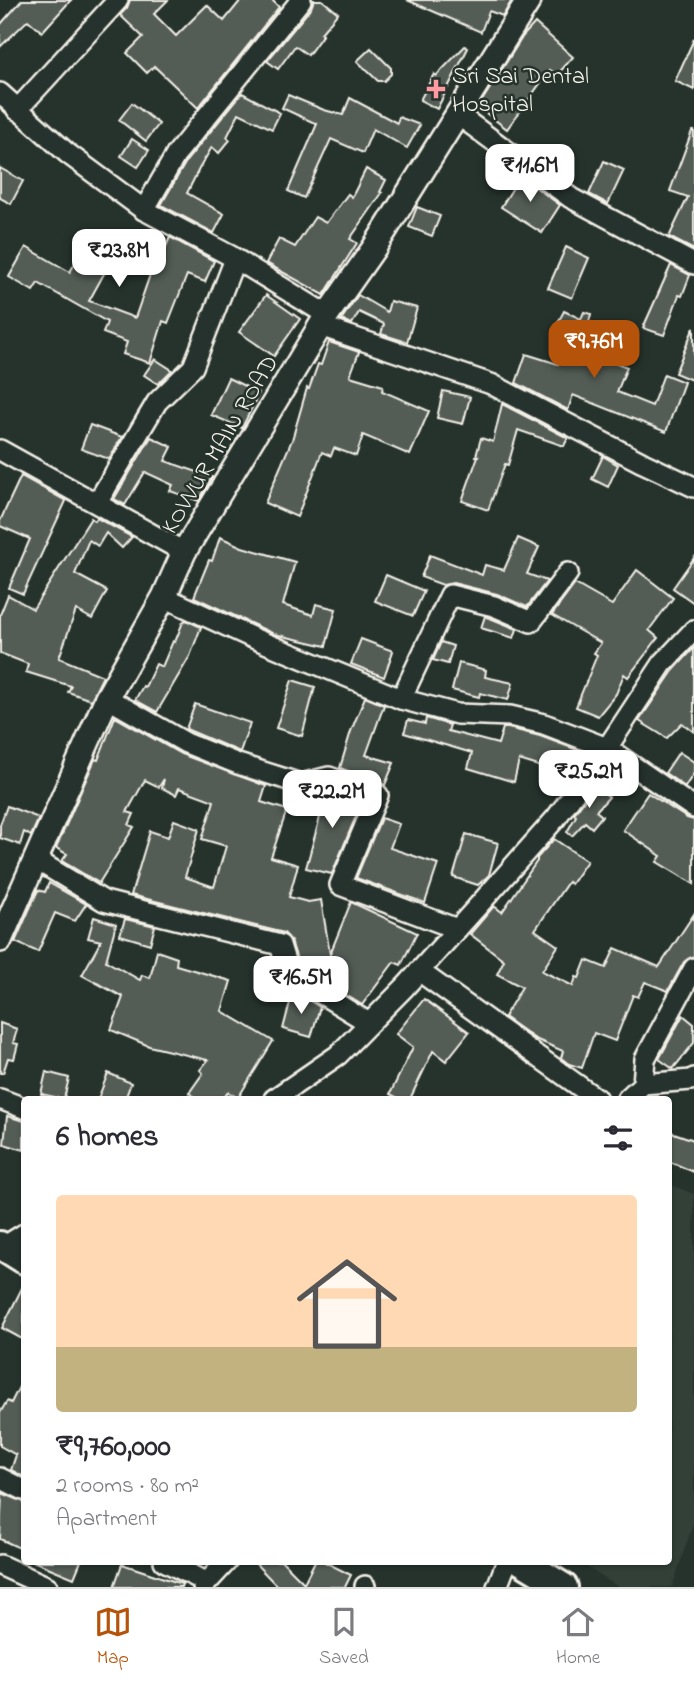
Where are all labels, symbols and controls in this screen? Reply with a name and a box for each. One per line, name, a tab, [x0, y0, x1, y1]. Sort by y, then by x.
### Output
place label: Sri Sai Dental Hospital	[452, 60, 589, 123]
marker: Sri Sai Dental Hospital	[426, 79, 446, 99]
pin: ₹11.6M	[473, 144, 587, 204]
text: ₹11.6M	[501, 150, 559, 183]
pin: ₹23.8M	[62, 230, 176, 289]
text: ₹23.8M	[88, 235, 150, 268]
pin: ₹9.76M	[537, 320, 651, 380]
text: ₹9.76M	[565, 326, 623, 359]
street label: KOVVUR MAIN ROAD	[154, 349, 288, 541]
pin: ₹25.2M	[532, 750, 646, 810]
text: ₹25.2M	[555, 756, 623, 789]
pin: ₹22.2M	[275, 770, 389, 830]
text: ₹22.2M	[299, 776, 365, 809]
pin: ₹16.5M	[244, 956, 358, 1016]
text: ₹16.5M	[269, 962, 333, 995]
text: 6 homes	[56, 1116, 159, 1160]
icon: filters	[599, 1119, 637, 1157]
icon: home	[284, 1241, 410, 1367]
text: ₹9,760,000	[56, 1426, 171, 1470]
text: 2 rooms · 80 m²	[56, 1470, 199, 1503]
text: Apartment	[56, 1503, 157, 1536]
tab: Map	[94, 1603, 132, 1672]
tab: Saved	[319, 1603, 369, 1672]
tab: Home	[556, 1603, 600, 1672]

